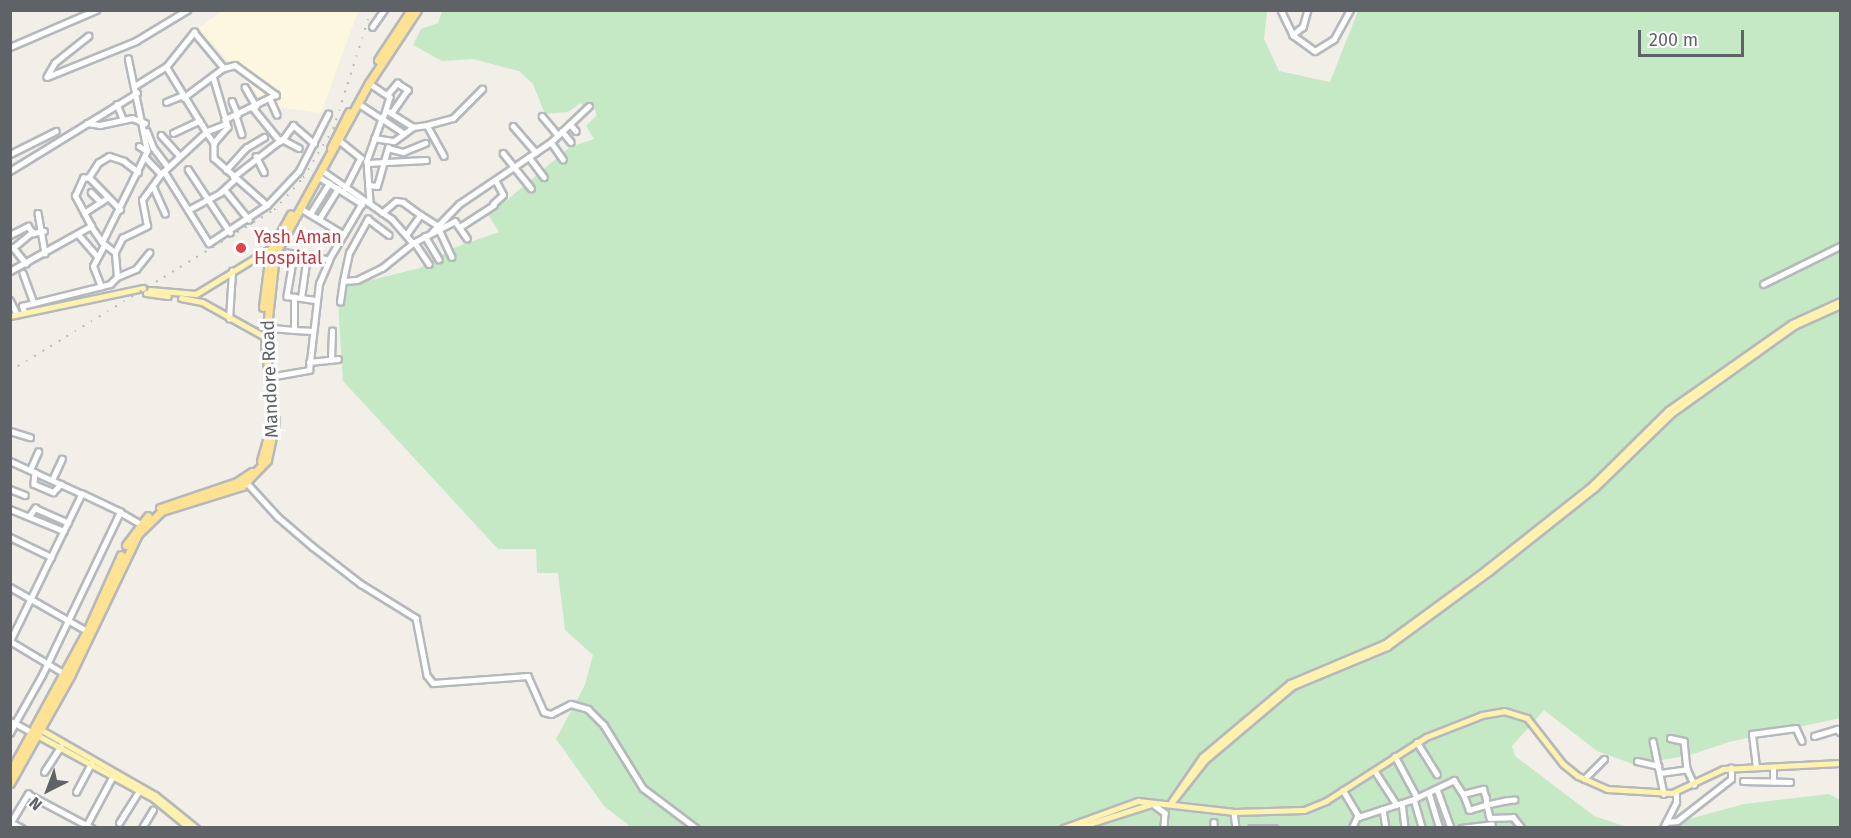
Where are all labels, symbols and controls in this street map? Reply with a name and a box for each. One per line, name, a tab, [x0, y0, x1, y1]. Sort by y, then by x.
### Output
scale bar	[1641, 18, 1748, 56]
text: 200 m	[1649, 29, 1698, 51]
place label: Yash Aman Hospital	[254, 227, 342, 270]
marker: Yash Aman Hospital	[232, 239, 250, 257]
street label: Mandore Road	[257, 320, 283, 438]
north arrow	[18, 760, 78, 820]
text: N	[25, 793, 46, 814]

